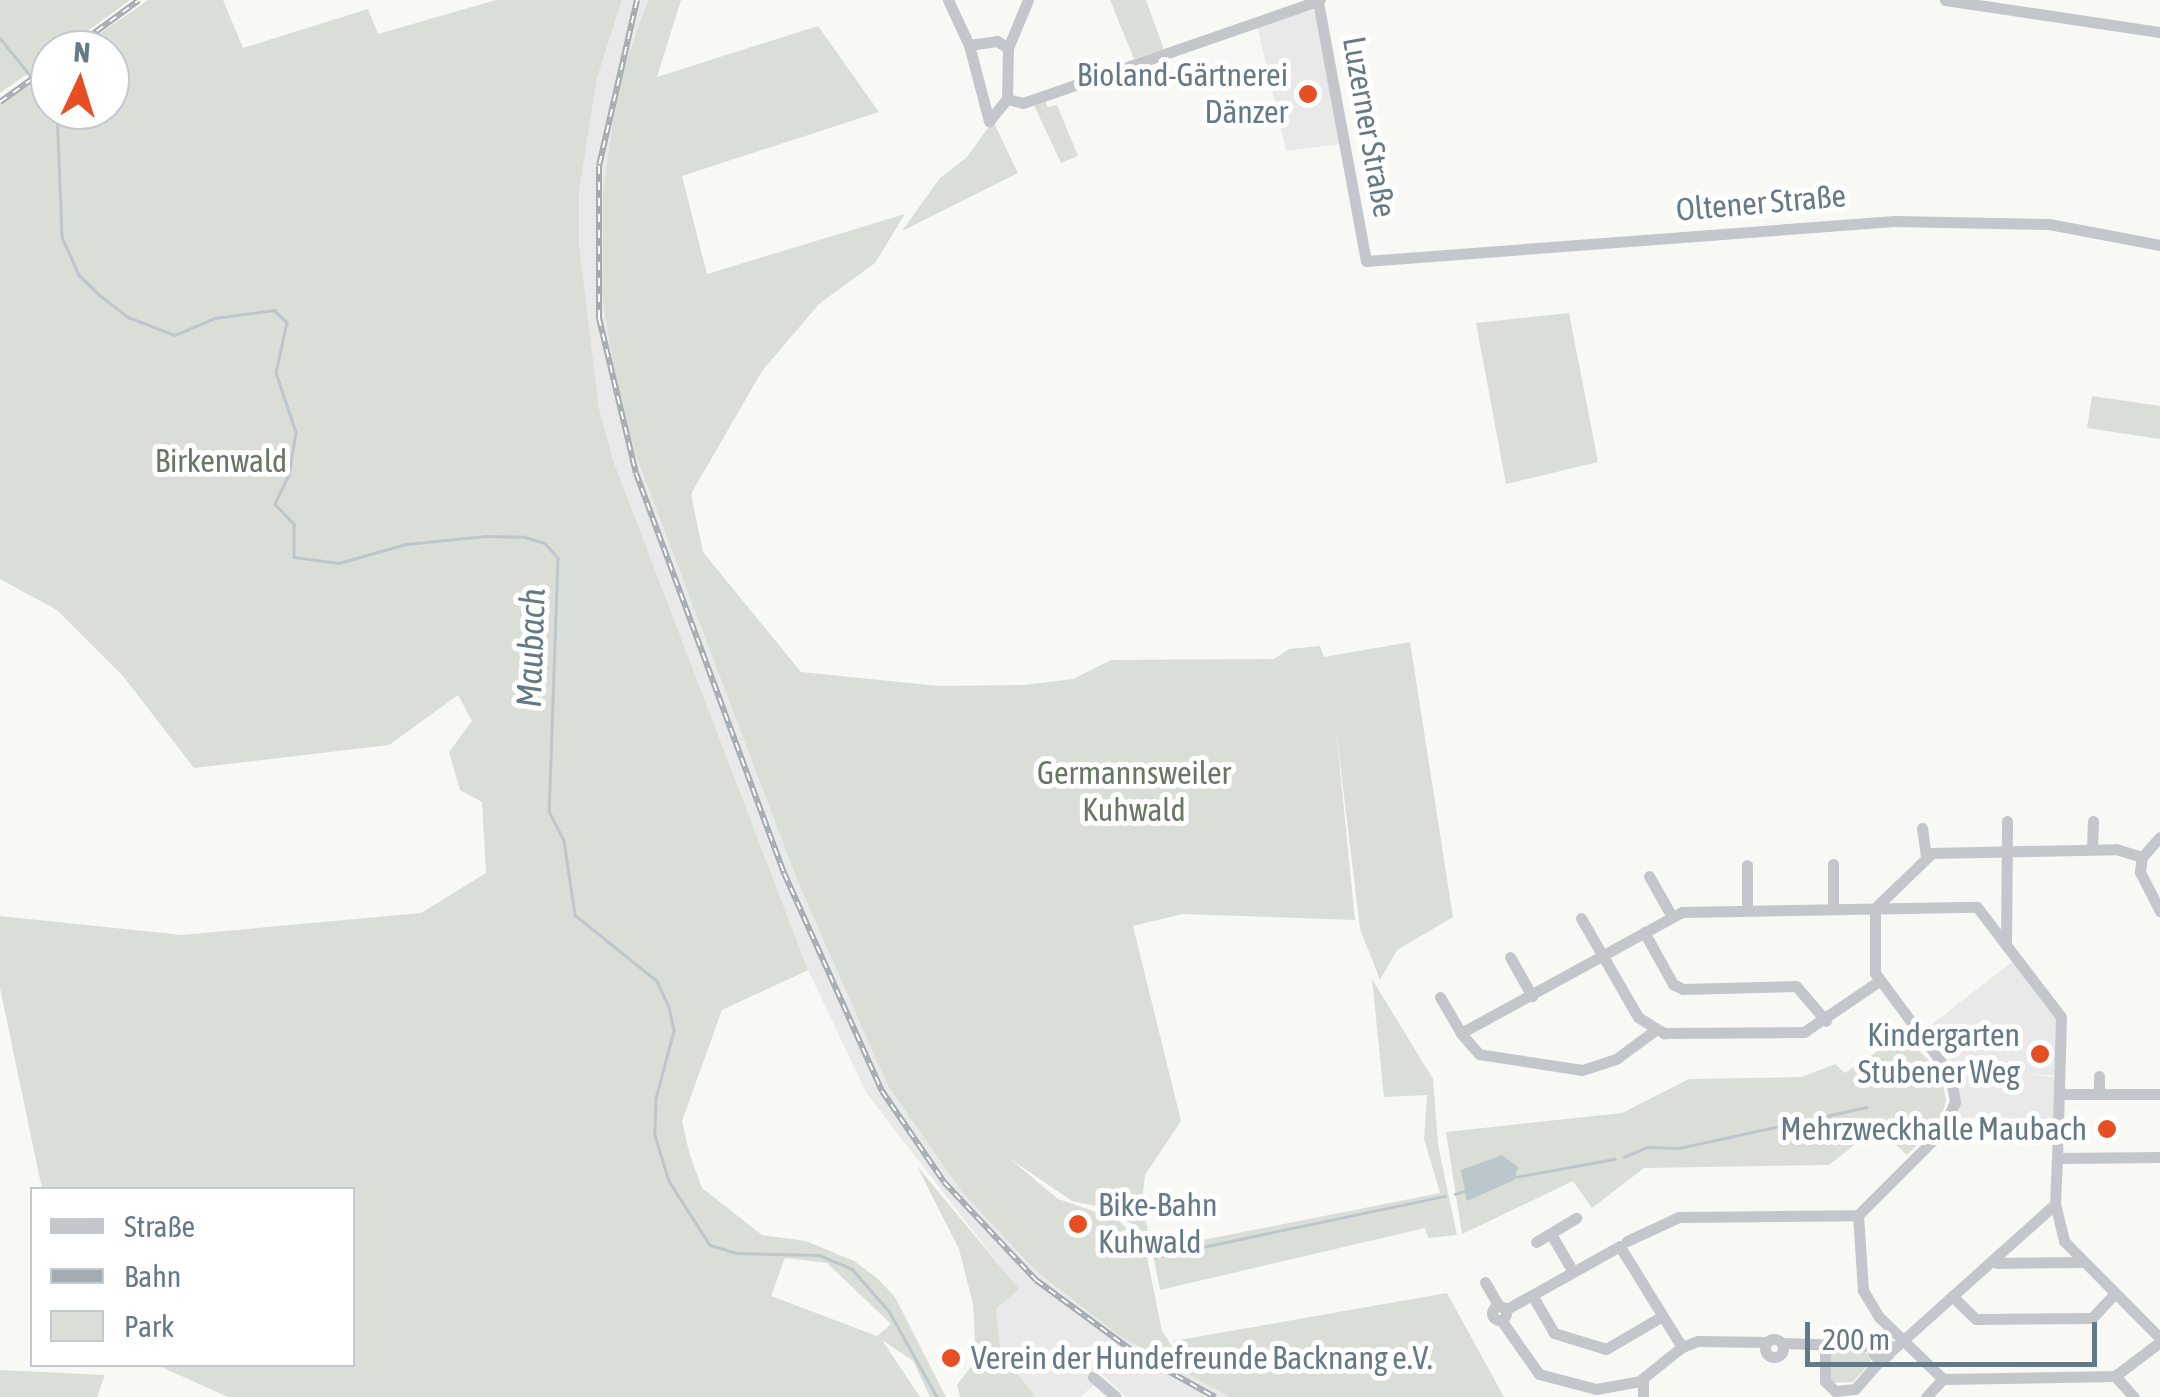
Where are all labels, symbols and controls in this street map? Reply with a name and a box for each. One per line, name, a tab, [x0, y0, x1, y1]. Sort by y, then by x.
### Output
north arrow	[30, 30, 130, 130]
street label: Luzerner Straße	[1334, 34, 1404, 220]
text: N	[73, 36, 91, 69]
place label: Bioland-Gärtnerei Dänzer	[1077, 57, 1288, 132]
marker: Bioland-Gärtnerei Dänzer	[1297, 83, 1319, 105]
street label: Oltener Straße	[1674, 176, 1848, 230]
park label: Birkenwald	[155, 442, 287, 480]
water label: Maubach	[507, 588, 553, 708]
park label: Germannsweiler Kuhwald	[1037, 755, 1231, 830]
place label: Kindergarten Stubener Weg	[1858, 1017, 2020, 1092]
marker: Kindergarten Stubener Weg	[2029, 1043, 2051, 1065]
place label: Mehrzweckhalle Maubach	[1780, 1110, 2087, 1148]
marker: Mehrzweckhalle Maubach	[2096, 1118, 2118, 1140]
legend	[30, 1187, 355, 1367]
place label: Bike-Bahn Kuhwald	[1098, 1187, 1218, 1262]
text: Straße	[124, 1209, 195, 1243]
marker: Bike-Bahn Kuhwald	[1067, 1213, 1089, 1235]
text: Bahn	[124, 1259, 181, 1293]
scale bar	[1810, 1302, 2102, 1364]
text: Park	[124, 1309, 174, 1343]
text: 200 m	[1822, 1322, 1890, 1356]
place label: Verein der Hundefreunde Backnang e.V.	[971, 1339, 1432, 1377]
marker: Verein der Hundefreunde Backnang e.V.	[940, 1347, 962, 1369]

